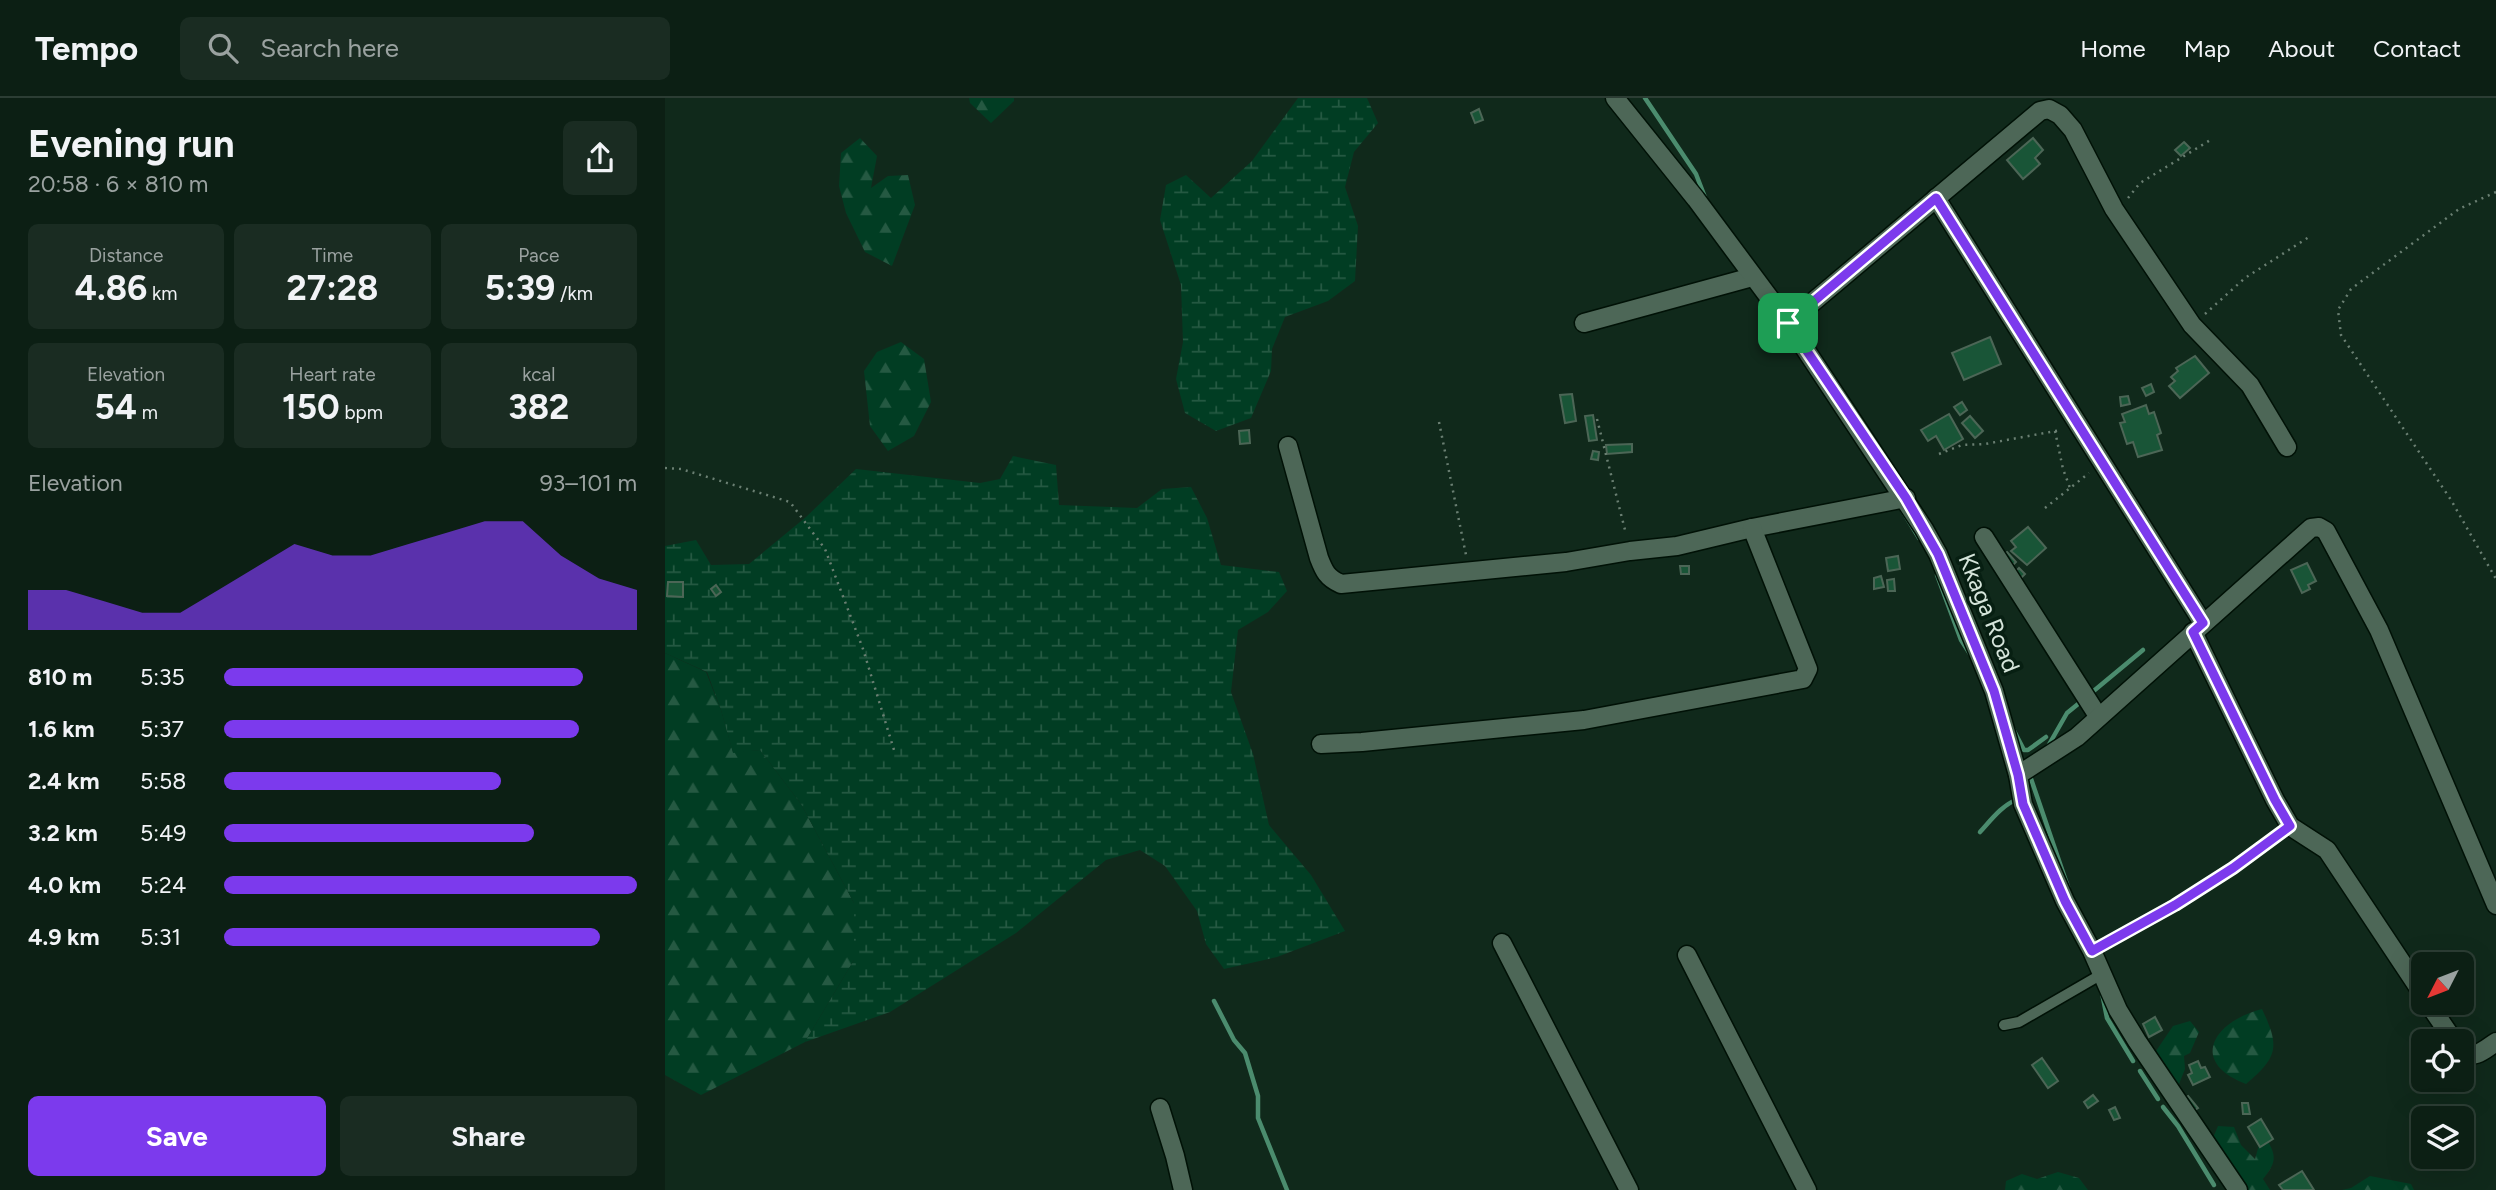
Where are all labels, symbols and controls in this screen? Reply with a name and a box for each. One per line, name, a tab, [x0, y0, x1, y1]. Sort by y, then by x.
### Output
search box	[180, 17, 670, 80]
text: Tempo	[35, 29, 138, 68]
icon: search	[204, 29, 242, 67]
text: Search here	[260, 32, 399, 64]
text: Home	[2080, 34, 2146, 63]
text: Map	[2184, 34, 2230, 63]
text: About	[2268, 34, 2335, 63]
text: Contact	[2373, 34, 2461, 63]
text: Evening run	[28, 121, 235, 167]
button: share	[563, 121, 637, 195]
text: 20:58 · 6 × 810 m	[28, 170, 208, 198]
text: Distance	[89, 244, 163, 267]
text: Time	[312, 244, 353, 267]
text: Pace	[518, 244, 559, 267]
text: 4.86	[75, 267, 147, 309]
text: 27:28	[287, 267, 378, 309]
text: 5:39	[485, 267, 555, 309]
text: km	[147, 282, 177, 305]
text: /km	[555, 282, 593, 305]
pin	[1758, 293, 1818, 353]
icon: arrive	[1769, 304, 1807, 342]
text: Elevation	[87, 363, 165, 386]
text: Heart rate	[289, 363, 376, 386]
text: kcal	[522, 363, 555, 386]
text: 54	[94, 386, 137, 428]
text: 150	[282, 386, 340, 428]
text: 382	[508, 386, 569, 428]
text: m	[137, 401, 158, 424]
text: bpm	[340, 401, 383, 424]
text: Elevation	[28, 469, 123, 497]
text: 93–101 m	[540, 469, 637, 497]
street label: Kkaga Road	[1952, 549, 2026, 677]
text: 810 m	[28, 663, 92, 691]
text: 5:35	[140, 663, 185, 691]
text: 1.6 km	[28, 715, 95, 743]
text: 5:37	[140, 715, 184, 743]
text: 2.4 km	[28, 767, 99, 795]
text: 5:58	[140, 767, 186, 795]
text: 3.2 km	[28, 819, 98, 847]
text: 5:49	[140, 819, 186, 847]
text: 4.0 km	[28, 871, 101, 899]
text: 5:24	[140, 871, 186, 899]
text: 4.9 km	[28, 923, 100, 951]
text: 5:31	[140, 923, 181, 951]
north arrow	[2411, 952, 2475, 1015]
map controls	[2411, 952, 2474, 1169]
button: locate	[2411, 1029, 2474, 1092]
button: Save	[28, 1096, 326, 1176]
button: Share	[340, 1096, 637, 1176]
button: layers	[2411, 1106, 2474, 1169]

